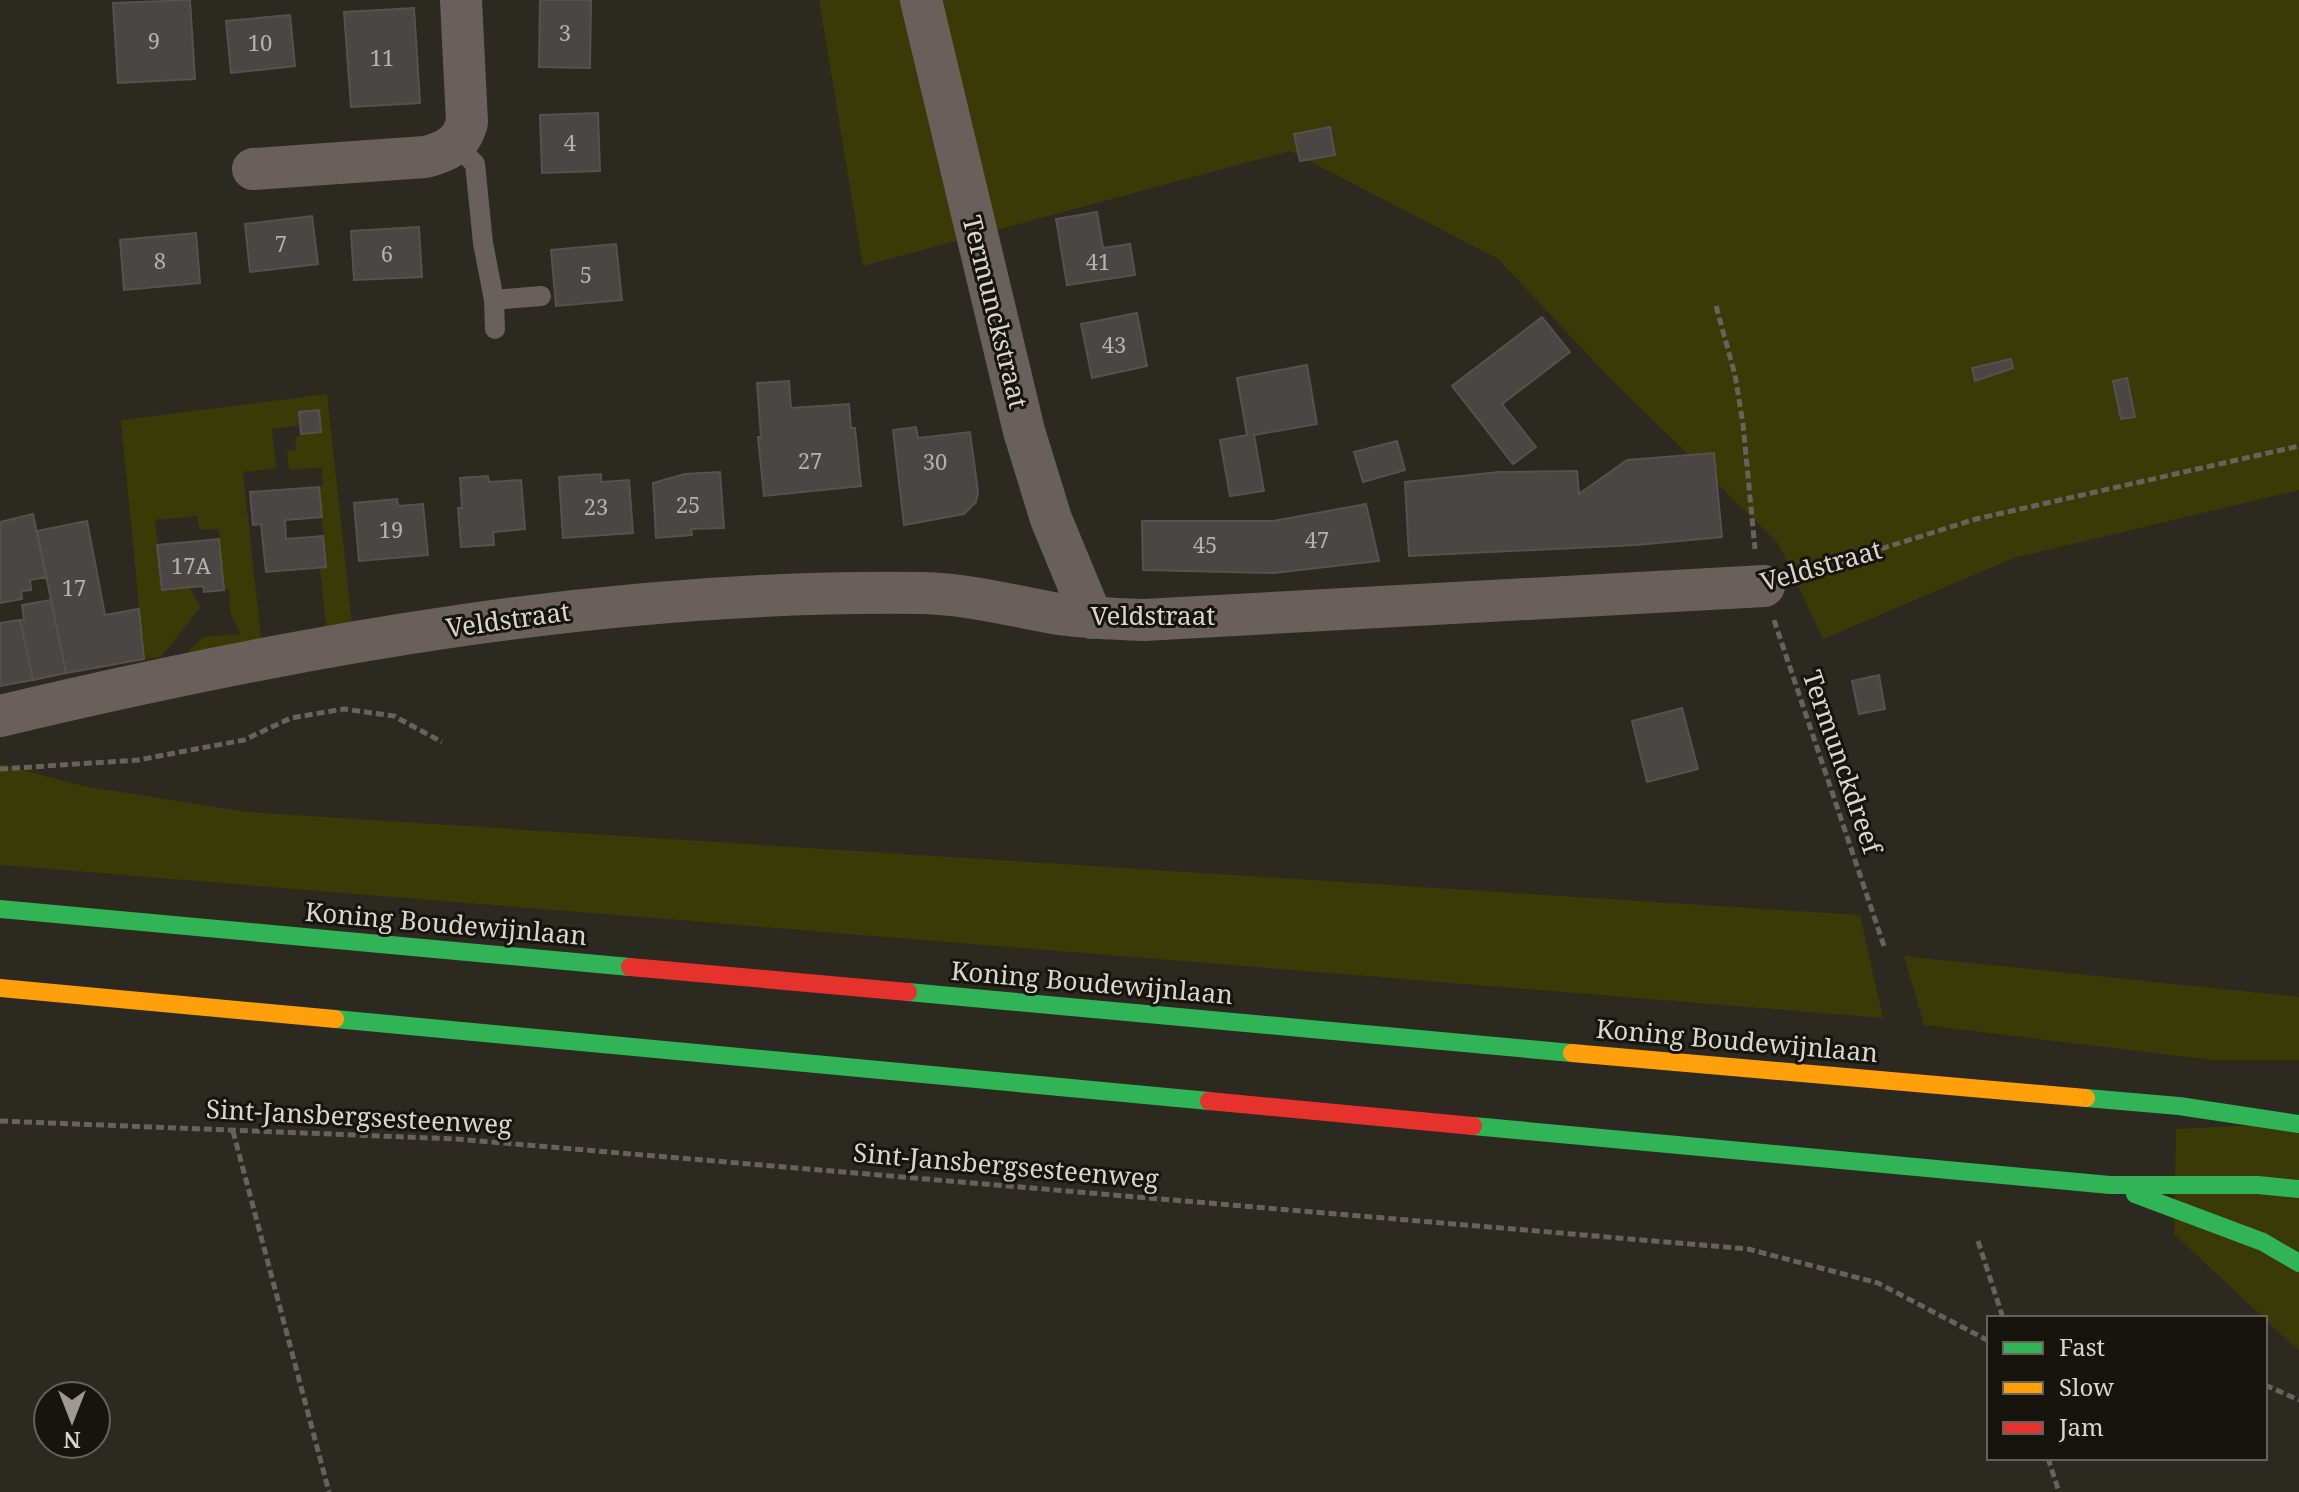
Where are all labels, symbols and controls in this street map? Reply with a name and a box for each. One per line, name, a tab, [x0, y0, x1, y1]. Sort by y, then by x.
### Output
house number: 3	[559, 17, 571, 47]
house number: 9	[148, 25, 160, 55]
house number: 10	[248, 27, 272, 57]
house number: 11	[370, 42, 394, 72]
house number: 4	[564, 127, 576, 157]
street label: Termunckstraat	[955, 211, 1037, 412]
house number: 7	[275, 228, 287, 258]
house number: 6	[381, 238, 393, 268]
house number: 8	[154, 245, 166, 275]
house number: 41	[1086, 246, 1110, 276]
house number: 5	[580, 259, 592, 289]
house number: 43	[1102, 329, 1126, 359]
house number: 27	[798, 445, 822, 475]
house number: 30	[923, 446, 947, 476]
house number: 25	[676, 489, 700, 519]
house number: 23	[584, 491, 608, 521]
house number: 19	[379, 514, 403, 544]
house number: 47	[1305, 524, 1329, 554]
house number: 45	[1193, 529, 1217, 559]
street label: Veldstraat	[1756, 531, 1886, 600]
house number: 17A	[171, 550, 212, 580]
house number: 17	[62, 572, 86, 602]
street label: Veldstraat	[443, 592, 572, 646]
street label: Veldstraat	[1091, 597, 1215, 633]
street label: Termunckdreef	[1795, 665, 1892, 860]
street label: Koning Boudewijnlaan	[304, 893, 589, 953]
street label: Koning Boudewijnlaan	[950, 952, 1235, 1012]
street label: Koning Boudewijnlaan	[1595, 1010, 1880, 1070]
street label: Sint-Jansbergsesteenweg	[205, 1090, 513, 1142]
street label: Sint-Jansbergsesteenweg	[852, 1134, 1160, 1196]
legend	[1987, 1316, 2267, 1460]
text: Fast	[2059, 1330, 2105, 1363]
text: Slow	[2059, 1370, 2114, 1403]
north arrow	[32, 1380, 112, 1460]
text: Jam	[2058, 1410, 2104, 1443]
text: N	[63, 1426, 81, 1456]

